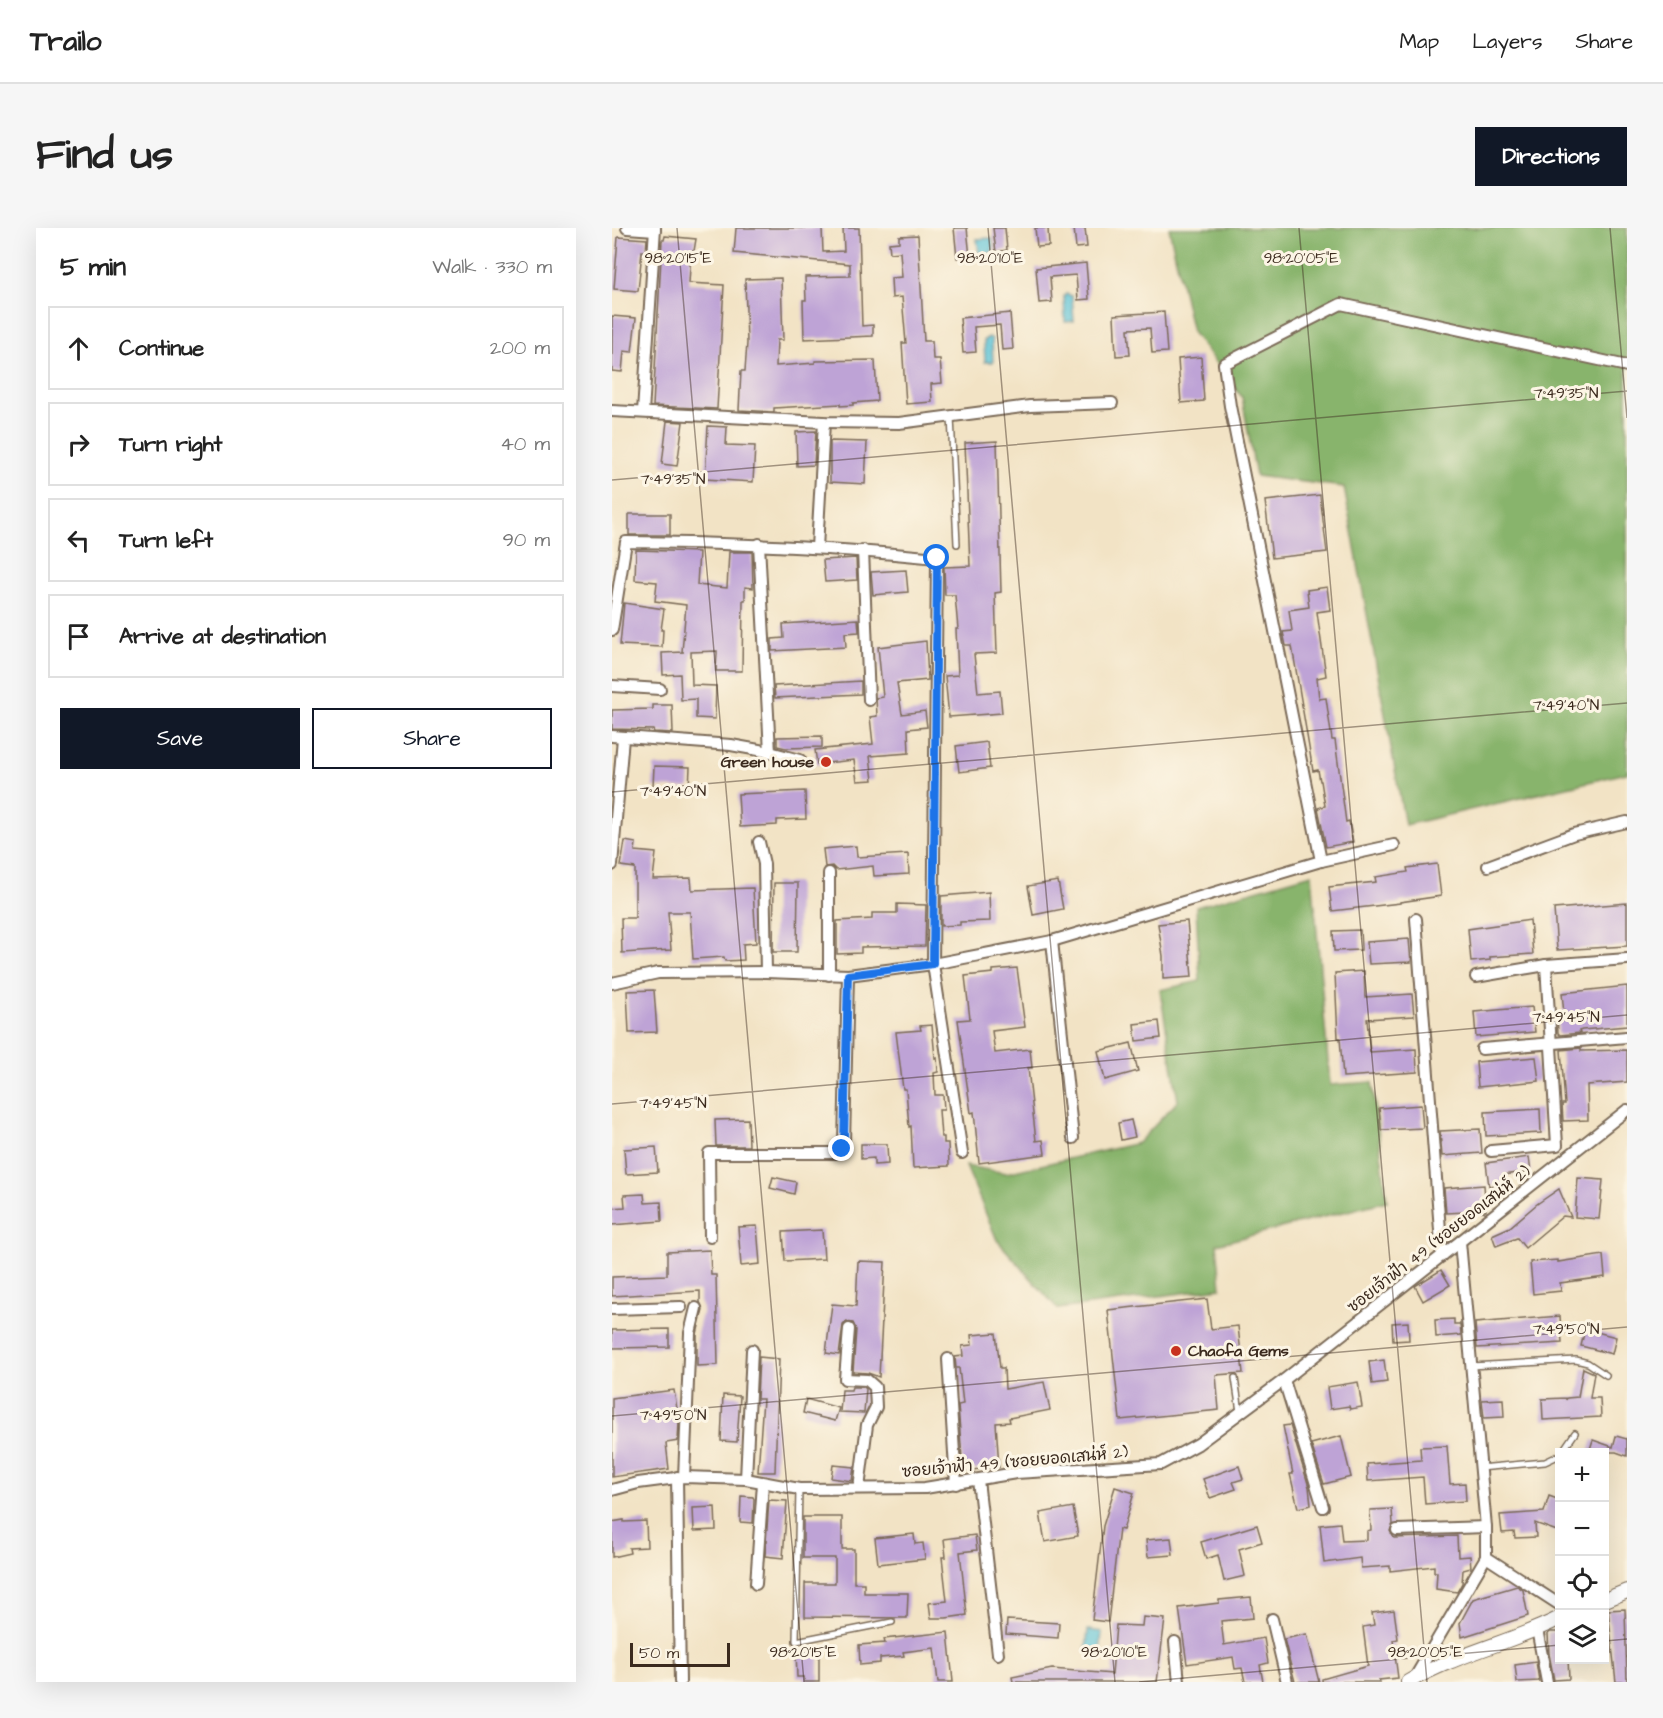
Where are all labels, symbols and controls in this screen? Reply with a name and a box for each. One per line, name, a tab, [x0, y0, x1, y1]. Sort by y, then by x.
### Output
text: Trailo	[30, 22, 102, 61]
text: Map	[1399, 27, 1439, 56]
text: Layers	[1472, 27, 1542, 56]
text: Share	[1575, 27, 1633, 56]
text: Find us	[36, 127, 173, 185]
button: Directions	[1475, 127, 1627, 186]
text: 98°20'15"E	[644, 248, 712, 269]
text: 98°20'10"E	[957, 248, 1023, 269]
text: 98°20'05"E	[1264, 248, 1338, 269]
text: 5 min	[60, 249, 126, 285]
text: Walk · 330 m	[432, 253, 552, 281]
icon: ahead	[62, 332, 95, 365]
text: Continue	[119, 333, 204, 364]
text: 200 m	[490, 334, 550, 362]
text: 7°49'35"N	[1534, 383, 1598, 404]
icon: right	[62, 428, 95, 461]
text: Turn right	[119, 429, 222, 460]
text: 40 m	[500, 430, 550, 458]
text: 7°49'35"N	[641, 469, 705, 490]
icon: left	[62, 524, 95, 557]
text: Turn left	[119, 525, 213, 556]
text: 90 m	[502, 526, 550, 554]
route start	[923, 544, 949, 570]
icon: arrive	[62, 620, 95, 653]
text: Arrive at destination	[119, 621, 326, 652]
text: 7°49'40"N	[1533, 695, 1599, 716]
button: Save	[60, 708, 300, 769]
button: Share	[312, 708, 552, 769]
place label: Green house	[721, 751, 814, 773]
marker: Green house	[819, 755, 833, 769]
text: 7°49'40"N	[640, 781, 706, 802]
text: 7°49'45"N	[1532, 1007, 1600, 1028]
text: 7°49'45"N	[639, 1093, 707, 1114]
route end	[828, 1135, 854, 1161]
street label: ซอยเจ้าฟ้า 49 (ซอยยอดเสน่ห์ 2)	[1342, 1159, 1536, 1318]
text: 7°49'50"N	[1533, 1319, 1599, 1340]
place label: Chaofa Gems	[1188, 1340, 1289, 1362]
marker: Chaofa Gems	[1169, 1344, 1183, 1358]
text: 7°49'50"N	[640, 1405, 706, 1426]
street label: ซอยเจ้าฟ้า 49 (ซอยยอดเสน่ห์ 2)	[901, 1440, 1129, 1483]
map controls	[1555, 1448, 1609, 1664]
button: +	[1555, 1448, 1609, 1502]
button: −	[1555, 1502, 1609, 1556]
button: locate	[1555, 1556, 1609, 1610]
button: layers	[1555, 1610, 1609, 1664]
scale bar	[630, 1640, 730, 1668]
text: 50 m	[639, 1642, 679, 1664]
text: 98°20'15"E	[769, 1642, 837, 1663]
text: 98°20'10"E	[1081, 1642, 1147, 1663]
text: 98°20'05"E	[1388, 1642, 1462, 1663]

